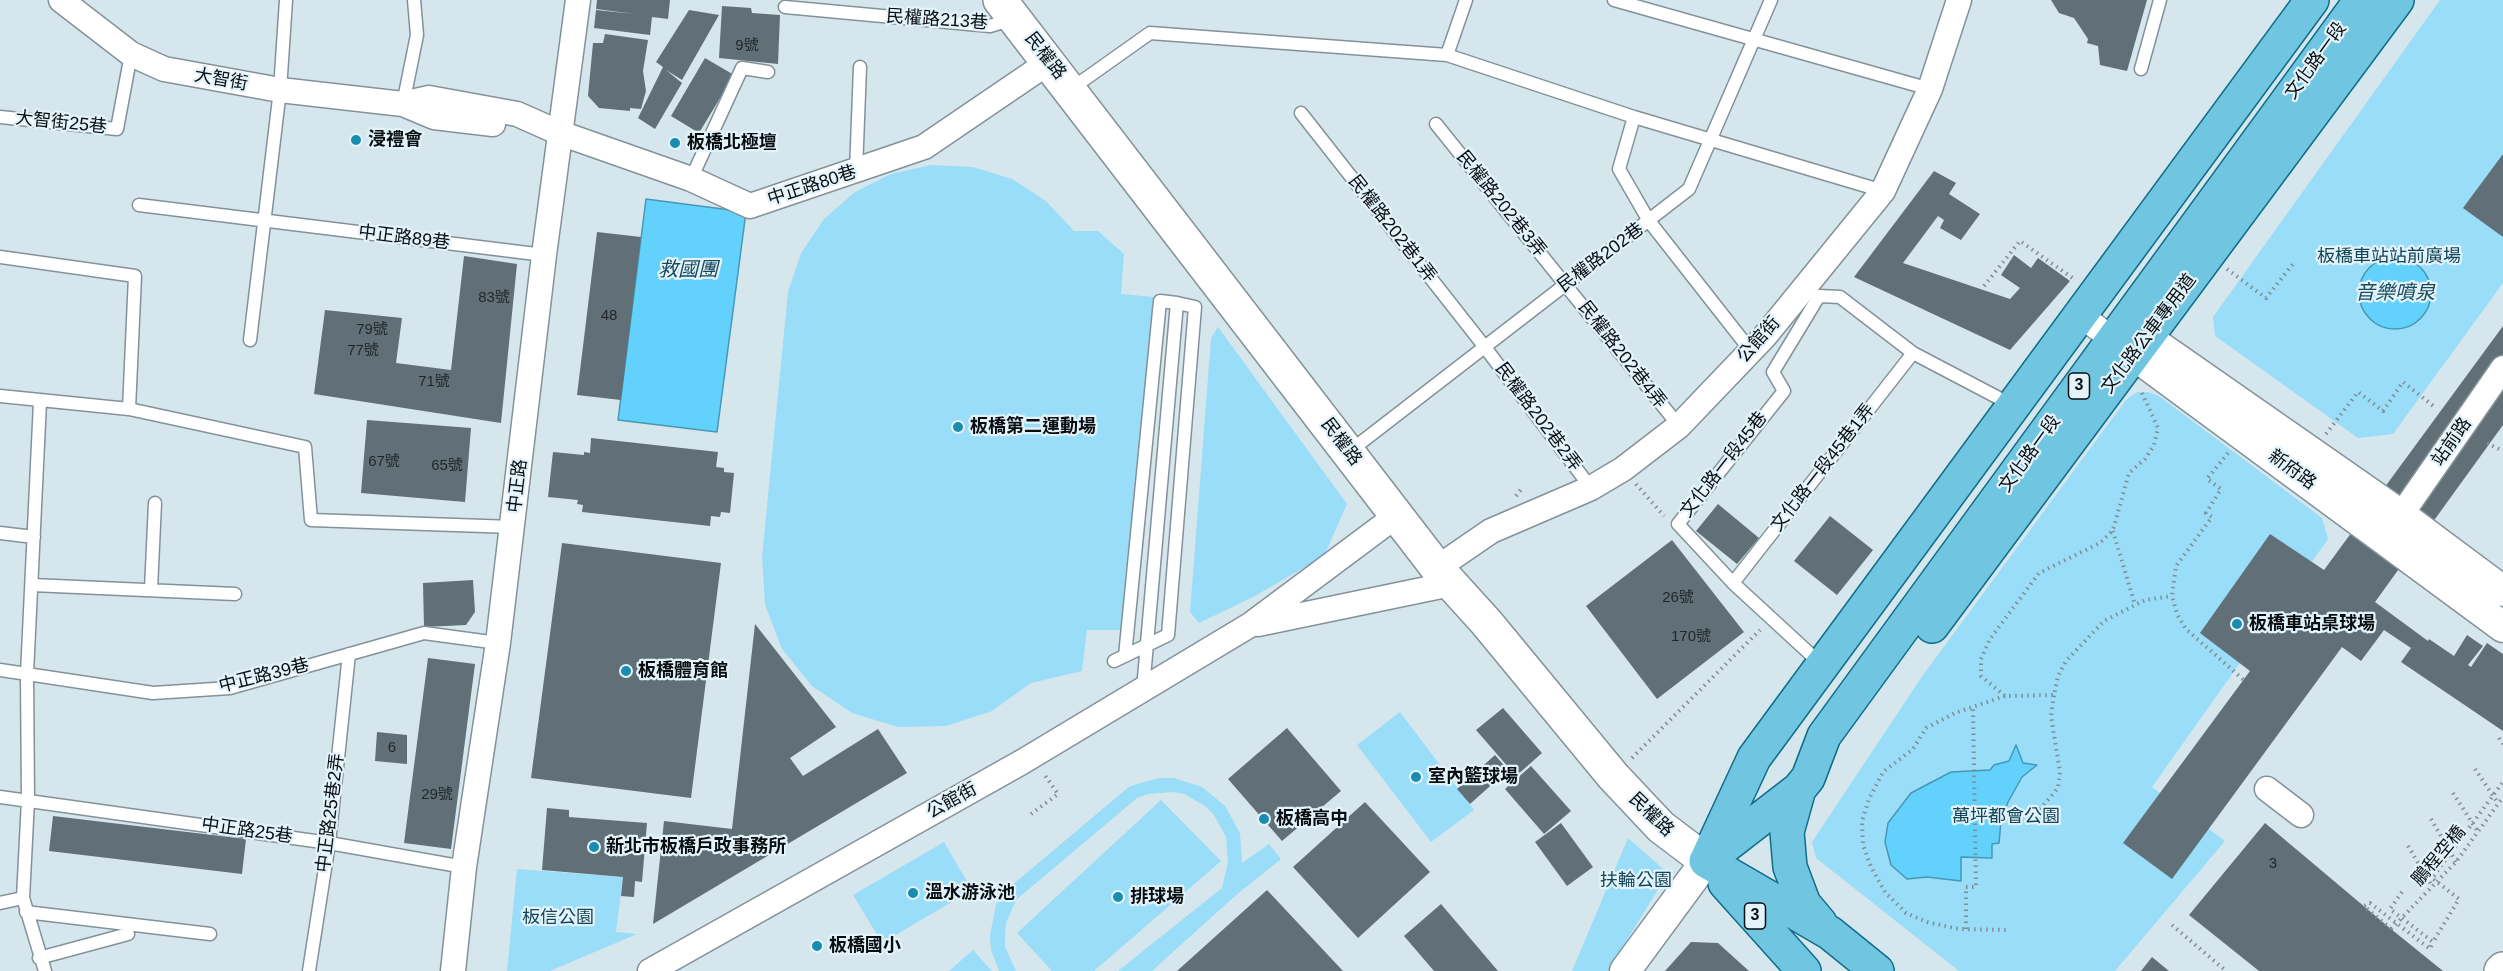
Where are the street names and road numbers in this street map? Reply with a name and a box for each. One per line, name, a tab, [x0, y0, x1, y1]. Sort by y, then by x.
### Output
street label: 民權路213巷	[885, 6, 989, 34]
street label: 文化路一段	[2281, 18, 2351, 104]
street label: 民權路	[1020, 28, 1070, 84]
street label: 大智街	[193, 65, 249, 95]
street label: 大智街25巷	[14, 107, 108, 139]
street label: 民權路202巷3弄	[1452, 147, 1550, 261]
street label: 中正路80巷	[765, 162, 859, 210]
street label: 民權路202巷1弄	[1343, 171, 1441, 287]
street label: 民權路202巷	[1554, 219, 1648, 297]
street label: 中正路89巷	[357, 222, 451, 254]
street label: 文化路公車專用道	[2097, 270, 2201, 398]
street label: 民權路202巷4弄	[1573, 297, 1671, 413]
street label: 公館街	[1733, 313, 1785, 367]
street label: 民權路202巷2弄	[1490, 359, 1586, 475]
road number: 3	[2068, 373, 2090, 399]
street label: 文化路一段45巷1弄	[1766, 400, 1880, 536]
street label: 文化路一段45巷	[1676, 408, 1772, 522]
street label: 文化路一段	[1995, 411, 2065, 497]
street label: 民權路	[1316, 414, 1366, 470]
street label: 站前路	[2428, 414, 2476, 470]
street label: 新府路	[2264, 445, 2320, 495]
street label: 中正路	[504, 458, 532, 514]
street label: 中正路39巷	[217, 654, 311, 698]
street label: 中正路25巷2弄	[313, 752, 349, 874]
street label: 公館街	[923, 778, 981, 824]
street label: 民權路	[1624, 788, 1678, 842]
street label: 中正路25巷	[200, 814, 294, 848]
street label: 鵬程空橋	[2408, 821, 2470, 891]
road number: 3	[1744, 903, 1766, 929]

